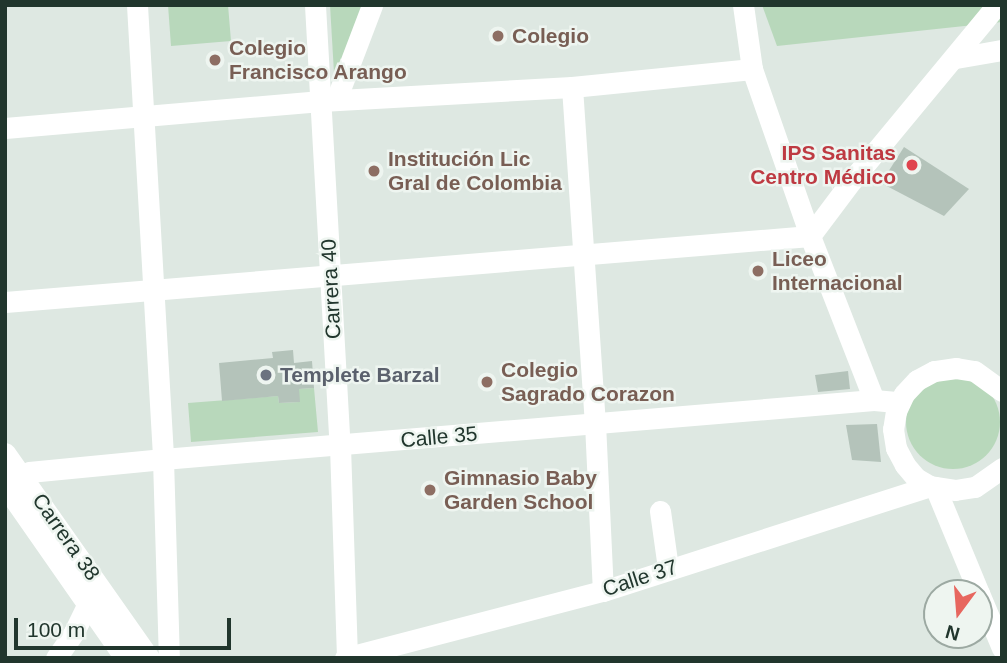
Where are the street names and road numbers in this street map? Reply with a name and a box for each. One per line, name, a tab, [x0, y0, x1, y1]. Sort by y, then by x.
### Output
street label: Carrera 40	[316, 238, 346, 340]
street label: Calle 35	[400, 421, 478, 453]
street label: Carrera 38	[27, 489, 105, 585]
street label: Calle 37	[599, 554, 681, 602]

